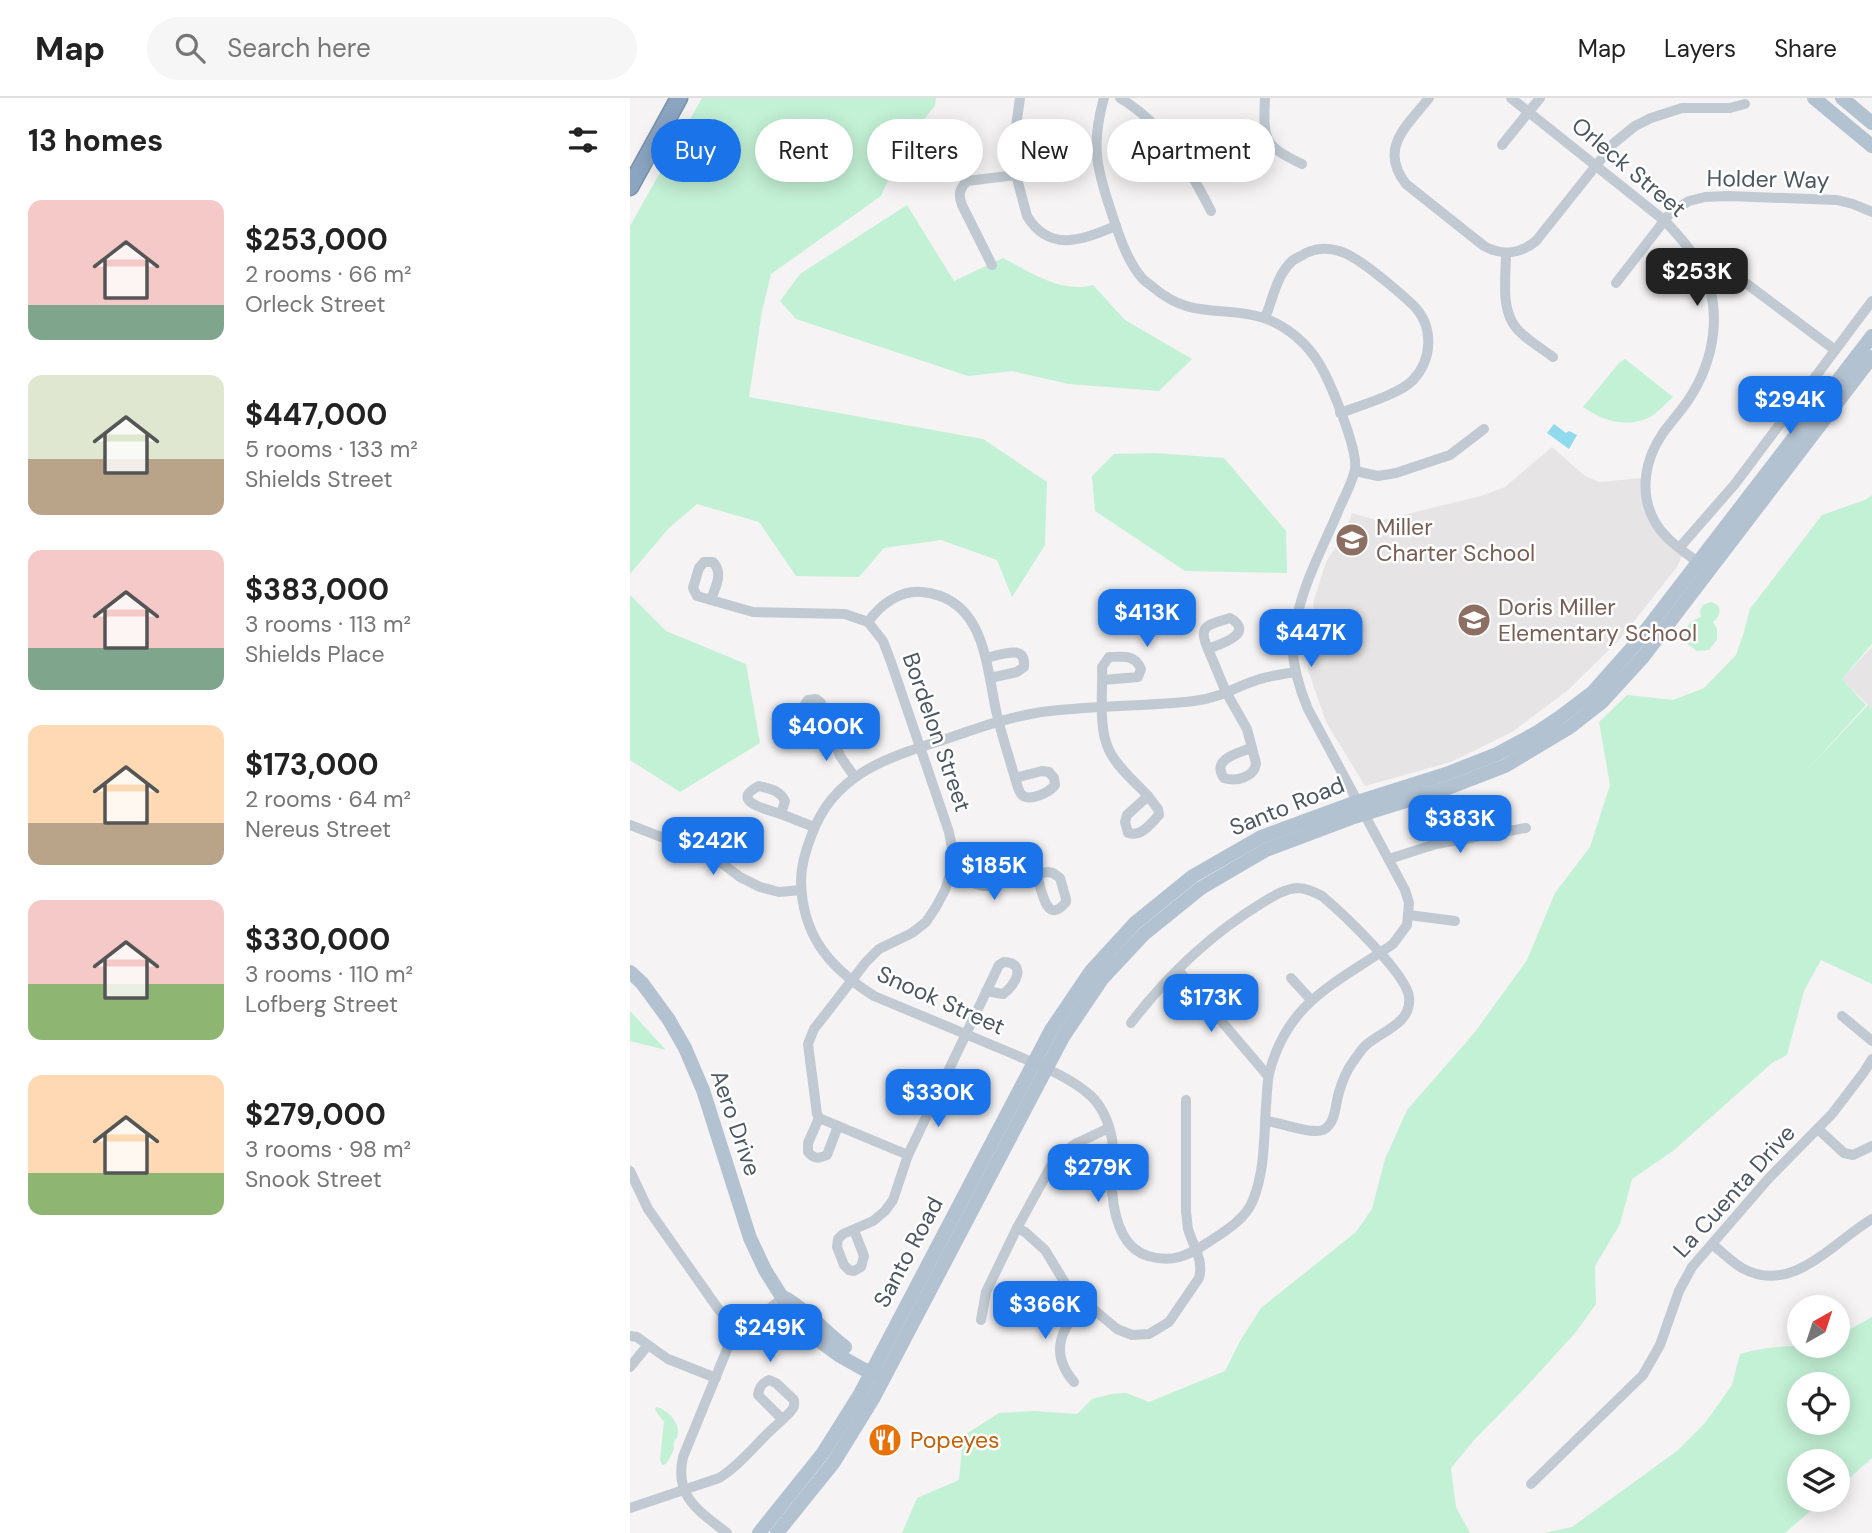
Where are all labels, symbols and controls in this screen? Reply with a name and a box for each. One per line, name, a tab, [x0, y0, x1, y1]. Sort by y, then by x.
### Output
search box	[147, 17, 637, 80]
text: Map	[35, 27, 105, 70]
icon: search	[171, 29, 209, 67]
text: Search here	[227, 31, 371, 65]
text: Map	[1578, 33, 1626, 64]
text: Layers	[1664, 33, 1736, 64]
text: Share	[1774, 33, 1837, 64]
street label: Orleck Street	[1566, 110, 1692, 224]
chip: Buy	[651, 119, 741, 182]
chip: Rent	[755, 119, 853, 182]
chip: Filters	[867, 119, 983, 182]
chip: New	[997, 119, 1093, 182]
chip: Apartment	[1107, 119, 1275, 182]
text: 13 homes	[28, 121, 163, 160]
icon: filters	[564, 121, 602, 159]
street label: Holder Way	[1706, 163, 1830, 195]
text: $253,000	[245, 220, 388, 259]
icon: home	[84, 228, 168, 312]
pin: $253K	[1648, 248, 1746, 308]
text: $253K	[1662, 256, 1732, 286]
text: 2 rooms · 66 m²	[245, 259, 412, 289]
text: Orleck Street	[245, 289, 386, 319]
pin: $294K	[1741, 376, 1839, 436]
text: $294K	[1754, 384, 1826, 414]
text: $447,000	[245, 395, 387, 434]
icon: home	[84, 403, 168, 487]
text: 5 rooms · 133 m²	[245, 434, 418, 464]
text: Shields Street	[245, 464, 393, 494]
place label: Miller Charter School	[1376, 512, 1535, 568]
school or university icon: Miller Charter School	[1333, 521, 1371, 559]
text: $383,000	[245, 570, 389, 609]
icon: home	[84, 578, 168, 662]
pin: $413K	[1098, 589, 1196, 649]
place label: Doris Miller Elementary School	[1498, 592, 1697, 648]
text: $413K	[1114, 597, 1180, 627]
school or university icon: Doris Miller Elementary School	[1455, 601, 1493, 639]
text: 3 rooms · 113 m²	[245, 609, 411, 639]
pin: $447K	[1262, 610, 1360, 669]
text: $447K	[1275, 617, 1347, 647]
text: Shields Place	[245, 639, 385, 669]
street label: Bordelon Street	[896, 648, 978, 816]
pin: $400K	[777, 704, 875, 763]
text: $400K	[788, 711, 864, 741]
text: $173,000	[245, 745, 379, 784]
icon: home	[84, 753, 168, 837]
street label: Santo Road	[1225, 769, 1349, 843]
text: 2 rooms · 64 m²	[245, 784, 411, 814]
pin: $383K	[1411, 796, 1509, 855]
text: $383K	[1424, 803, 1496, 833]
text: Nereus Street	[245, 814, 391, 844]
pin: $242K	[664, 818, 762, 877]
text: $242K	[678, 825, 748, 855]
pin: $185K	[945, 842, 1043, 902]
text: $185K	[961, 850, 1027, 880]
text: $330,000	[245, 920, 390, 959]
icon: home	[84, 928, 168, 1012]
street label: Snook Street	[872, 958, 1010, 1042]
text: 3 rooms · 110 m²	[245, 959, 413, 989]
pin: $173K	[1162, 974, 1260, 1034]
text: $173K	[1179, 982, 1243, 1012]
text: Lofberg Street	[245, 989, 398, 1019]
street label: Aero Drive	[704, 1066, 768, 1180]
pin: $330K	[889, 1070, 987, 1129]
text: $330K	[902, 1077, 974, 1107]
text: $279,000	[245, 1095, 386, 1134]
icon: home	[84, 1103, 168, 1187]
street label: La Cuenta Drive	[1666, 1118, 1802, 1264]
text: 3 rooms · 98 m²	[245, 1134, 411, 1164]
pin: $279K	[1049, 1144, 1147, 1204]
text: $279K	[1064, 1152, 1132, 1182]
text: Snook Street	[245, 1164, 382, 1194]
street label: Santo Road	[866, 1192, 950, 1312]
pin: $366K	[996, 1282, 1094, 1341]
text: $366K	[1009, 1289, 1081, 1319]
north arrow	[1787, 1295, 1850, 1358]
map controls	[1787, 1295, 1850, 1512]
pin: $249K	[721, 1304, 819, 1364]
text: $249K	[734, 1312, 806, 1342]
button: locate	[1787, 1372, 1850, 1435]
restaurant icon: Popeyes	[866, 1421, 904, 1459]
place label: Popeyes	[910, 1425, 1000, 1455]
button: layers	[1787, 1449, 1850, 1512]

